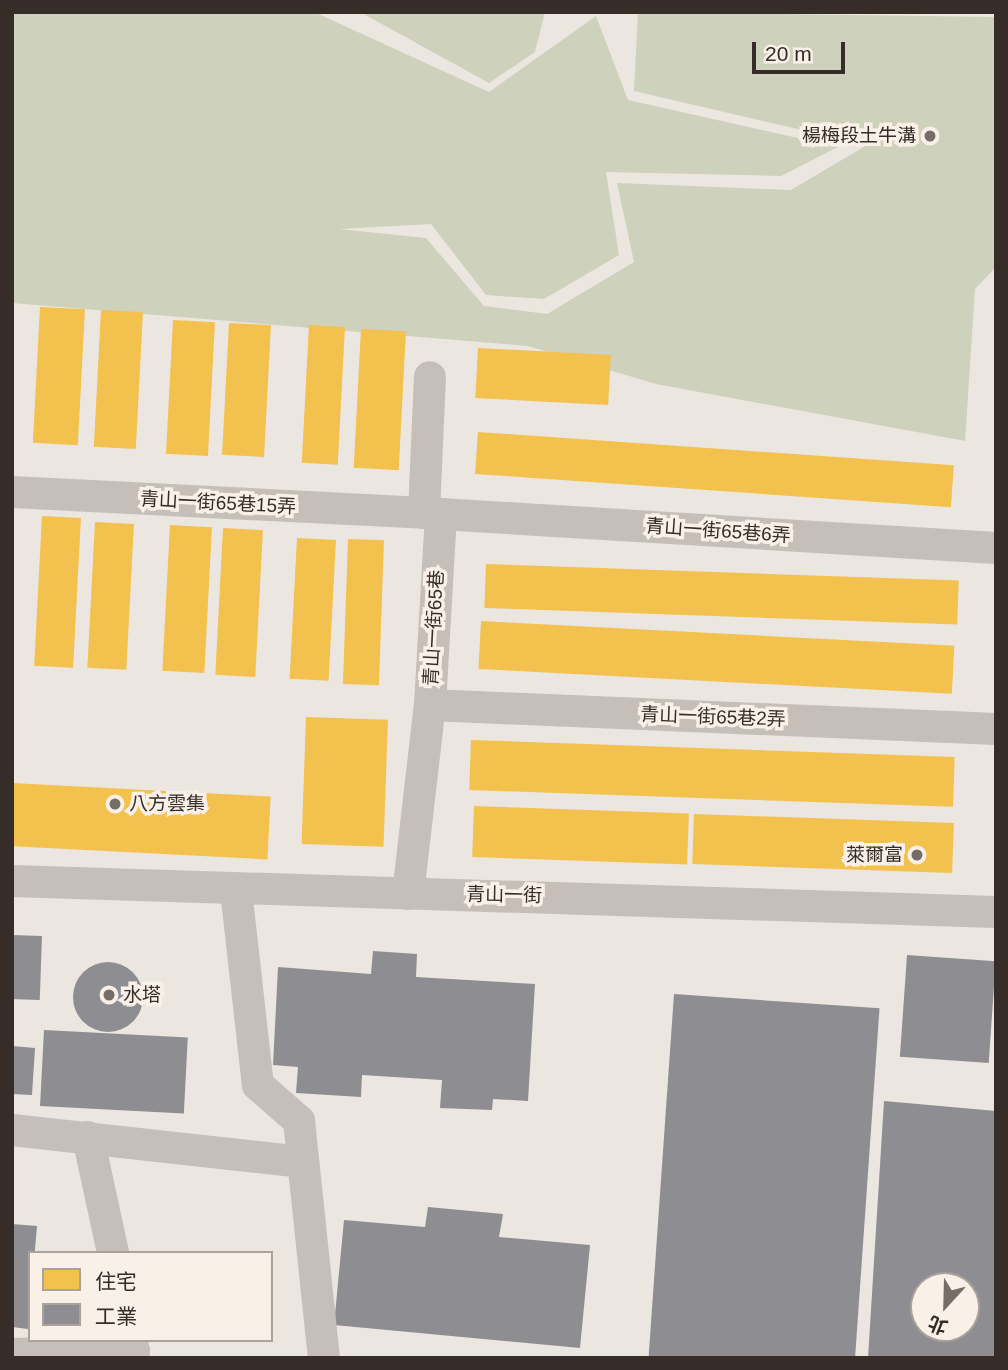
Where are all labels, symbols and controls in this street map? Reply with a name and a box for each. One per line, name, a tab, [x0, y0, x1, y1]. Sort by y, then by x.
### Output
scale bar	[756, 28, 849, 72]
text: 20 m	[765, 42, 812, 65]
place label: 楊梅段土牛溝	[802, 125, 916, 147]
marker: 楊梅段土牛溝	[922, 128, 938, 144]
street label: 青山一街65巷15弄	[139, 488, 297, 518]
street label: 青山一街65巷6弄	[645, 515, 791, 547]
street label: 青山一街65巷	[420, 569, 448, 687]
street label: 青山一街65巷2弄	[640, 703, 786, 731]
place label: 八方雲集	[129, 793, 205, 815]
marker: 八方雲集	[107, 796, 123, 812]
place label: 萊爾富	[846, 844, 903, 866]
marker: 萊爾富	[909, 847, 925, 863]
street label: 青山一街	[466, 883, 542, 907]
place label: 水塔	[123, 984, 161, 1006]
marker: 水塔	[101, 987, 117, 1003]
legend	[28, 1251, 273, 1342]
text: 住宅	[95, 1270, 137, 1293]
north arrow	[910, 1272, 980, 1342]
text: 工業	[95, 1305, 137, 1328]
text: 北	[925, 1312, 950, 1338]

